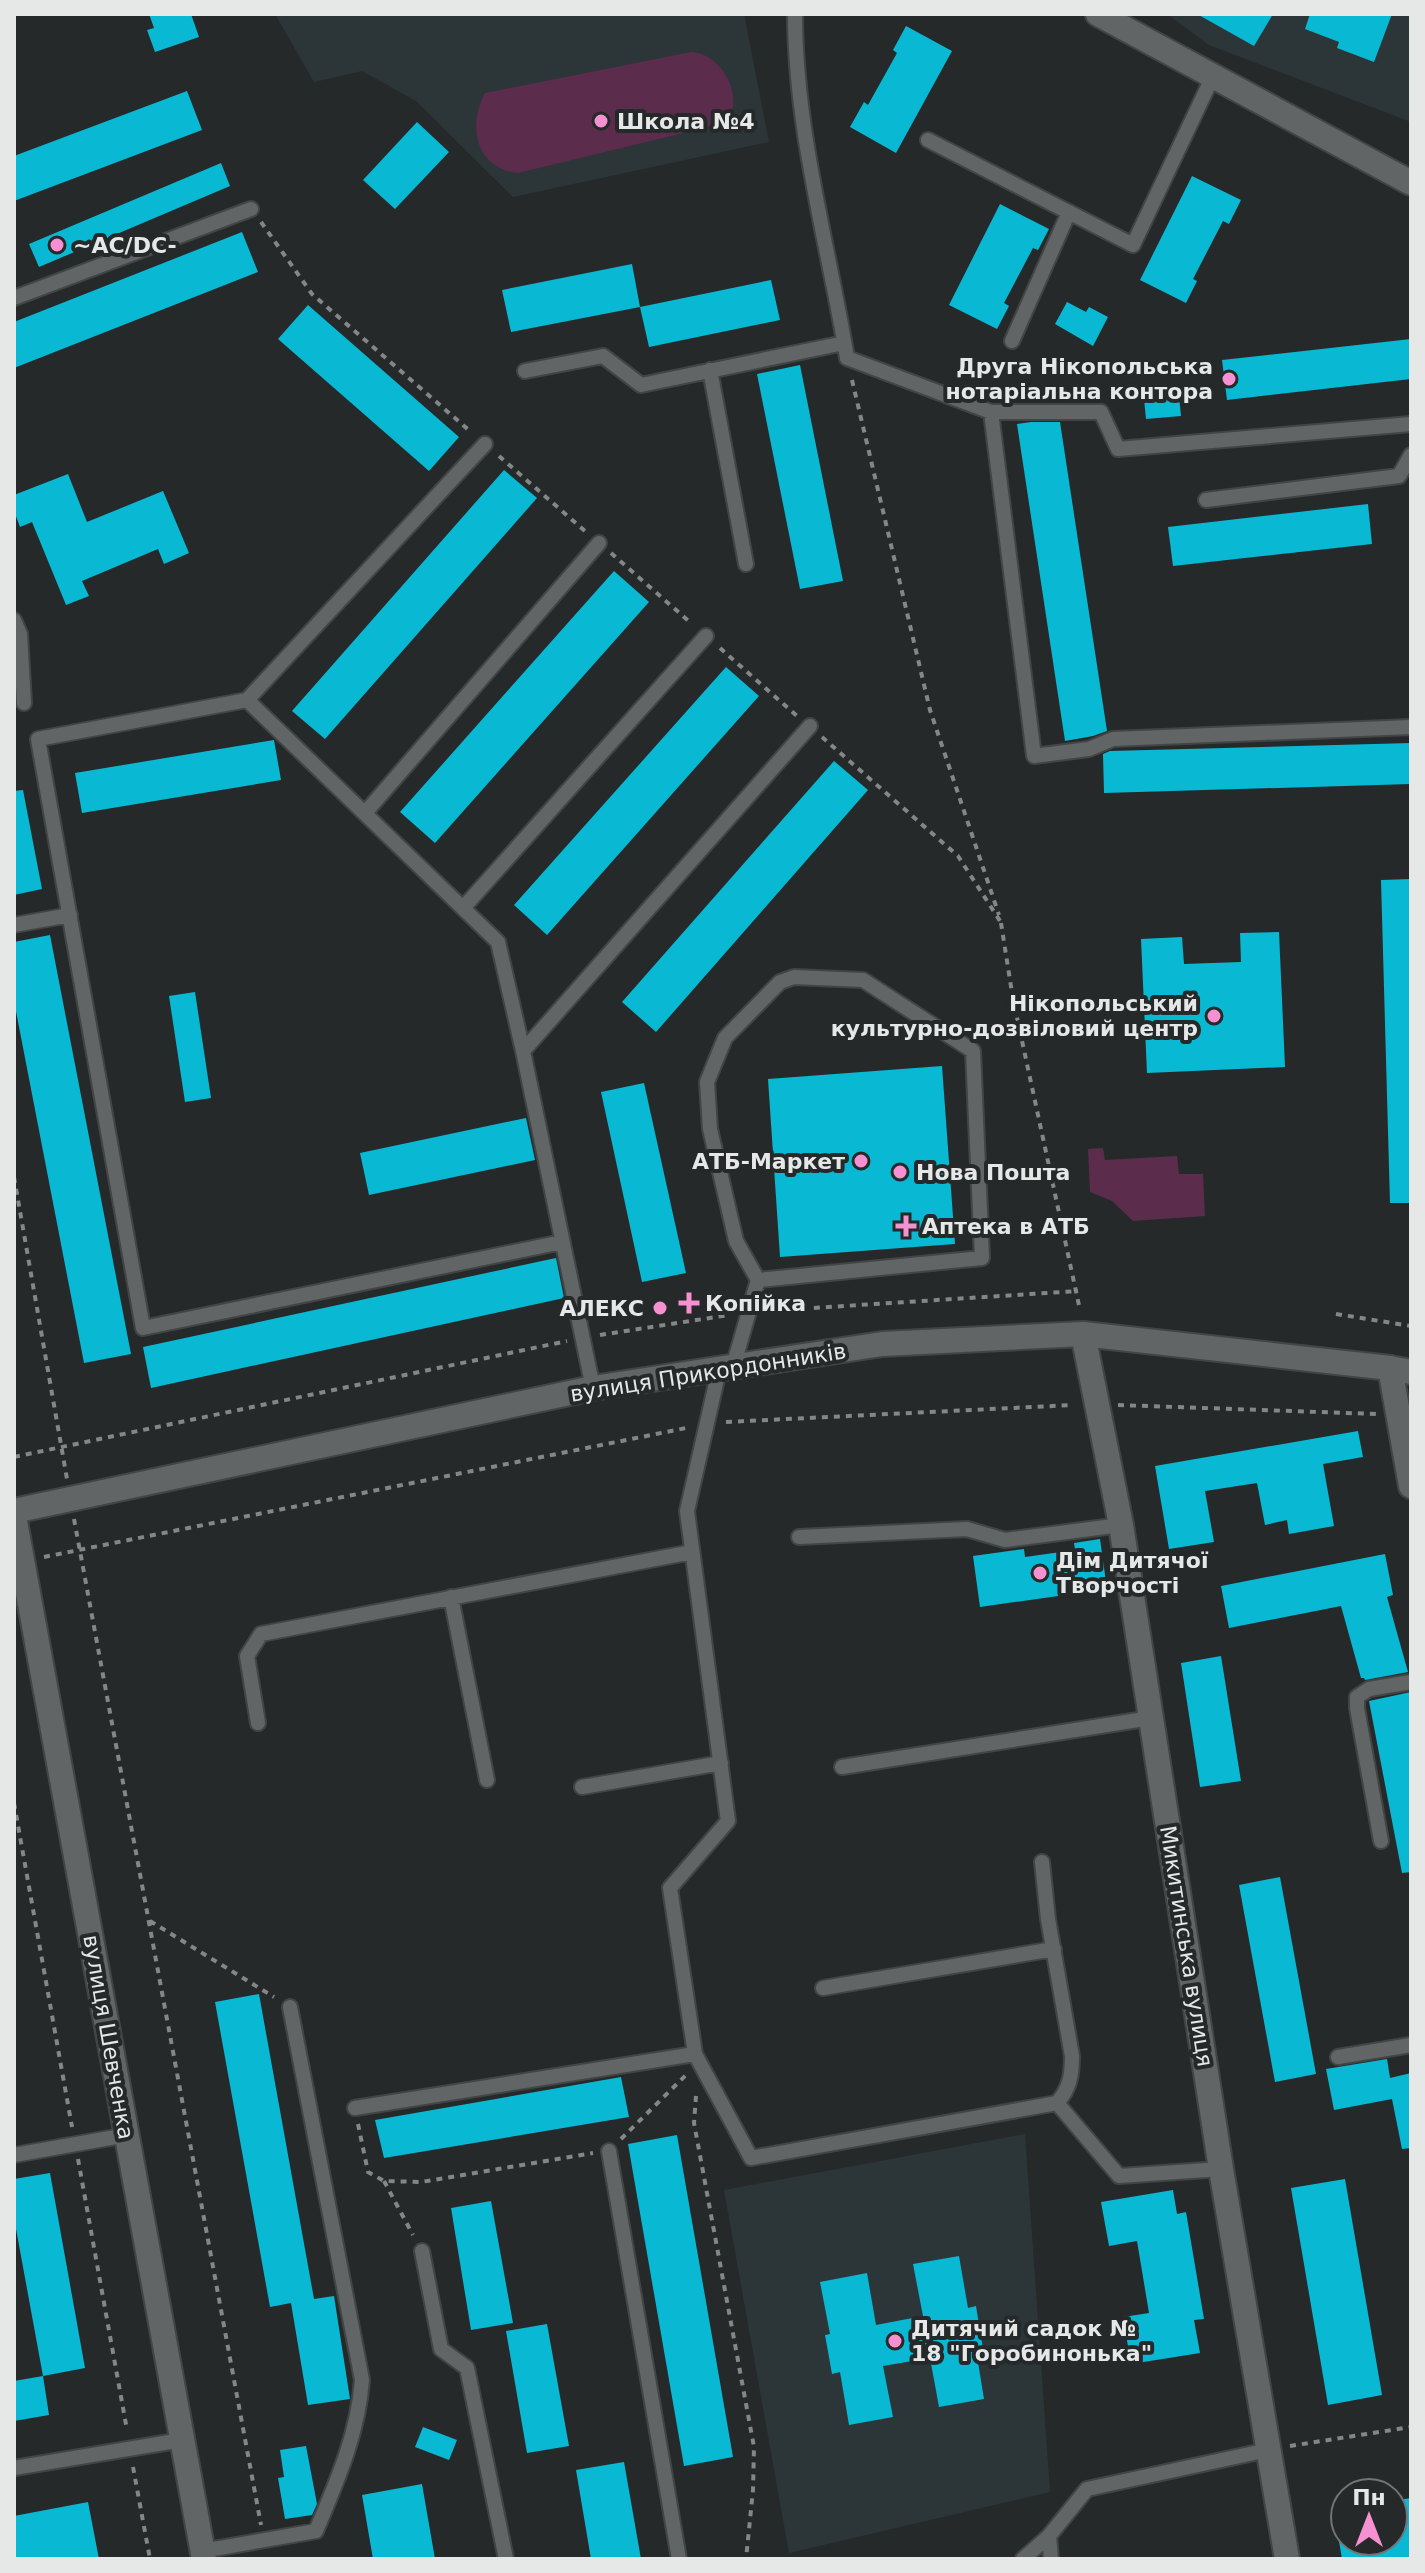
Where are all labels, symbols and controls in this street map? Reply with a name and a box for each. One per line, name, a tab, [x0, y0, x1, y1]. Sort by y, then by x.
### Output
place label: Школа №4	[617, 109, 755, 134]
marker: Школа №4	[592, 112, 610, 130]
place label: ~AC/DC-	[73, 233, 177, 258]
marker: ~AC/DC-	[48, 236, 66, 254]
place label: Друга Нікопольська нотаріальна контора	[946, 354, 1213, 404]
marker: Друга Нікопольська нотаріальна контора	[1220, 370, 1238, 388]
place label: Нікопольський культурно-дозвіловий центр	[831, 991, 1198, 1041]
marker: Нікопольський культурно-дозвіловий центр	[1205, 1007, 1223, 1025]
place label: АТБ-Маркет	[692, 1149, 845, 1174]
marker: АТБ-Маркет	[852, 1152, 870, 1170]
place label: Нова Пошта	[916, 1160, 1070, 1185]
marker: Нова Пошта	[891, 1163, 909, 1181]
place label: Аптека в АТБ	[922, 1214, 1090, 1239]
marker: Аптека в АТБ	[897, 1217, 915, 1235]
place label: Копійка	[705, 1291, 806, 1316]
marker: Копійка	[680, 1294, 698, 1312]
place label: АЛЕКС	[560, 1296, 644, 1321]
marker: АЛЕКС	[651, 1299, 669, 1317]
street label: вулиця Прикордонників	[568, 1338, 848, 1407]
place label: Дім Дитячої Творчості	[1056, 1548, 1209, 1598]
marker: Дім Дитячої Творчості	[1031, 1564, 1049, 1582]
street label: Микитинська вулиця	[1155, 1824, 1218, 2068]
street label: вулиця Шевченка	[78, 1933, 139, 2141]
place label: Дитячий садок № 18 "Горобинонька"	[911, 2316, 1152, 2366]
marker: Дитячий садок № 18 "Горобинонька"	[886, 2332, 904, 2350]
north arrow	[1329, 2477, 1409, 2557]
text: Пн	[1352, 2485, 1386, 2510]

